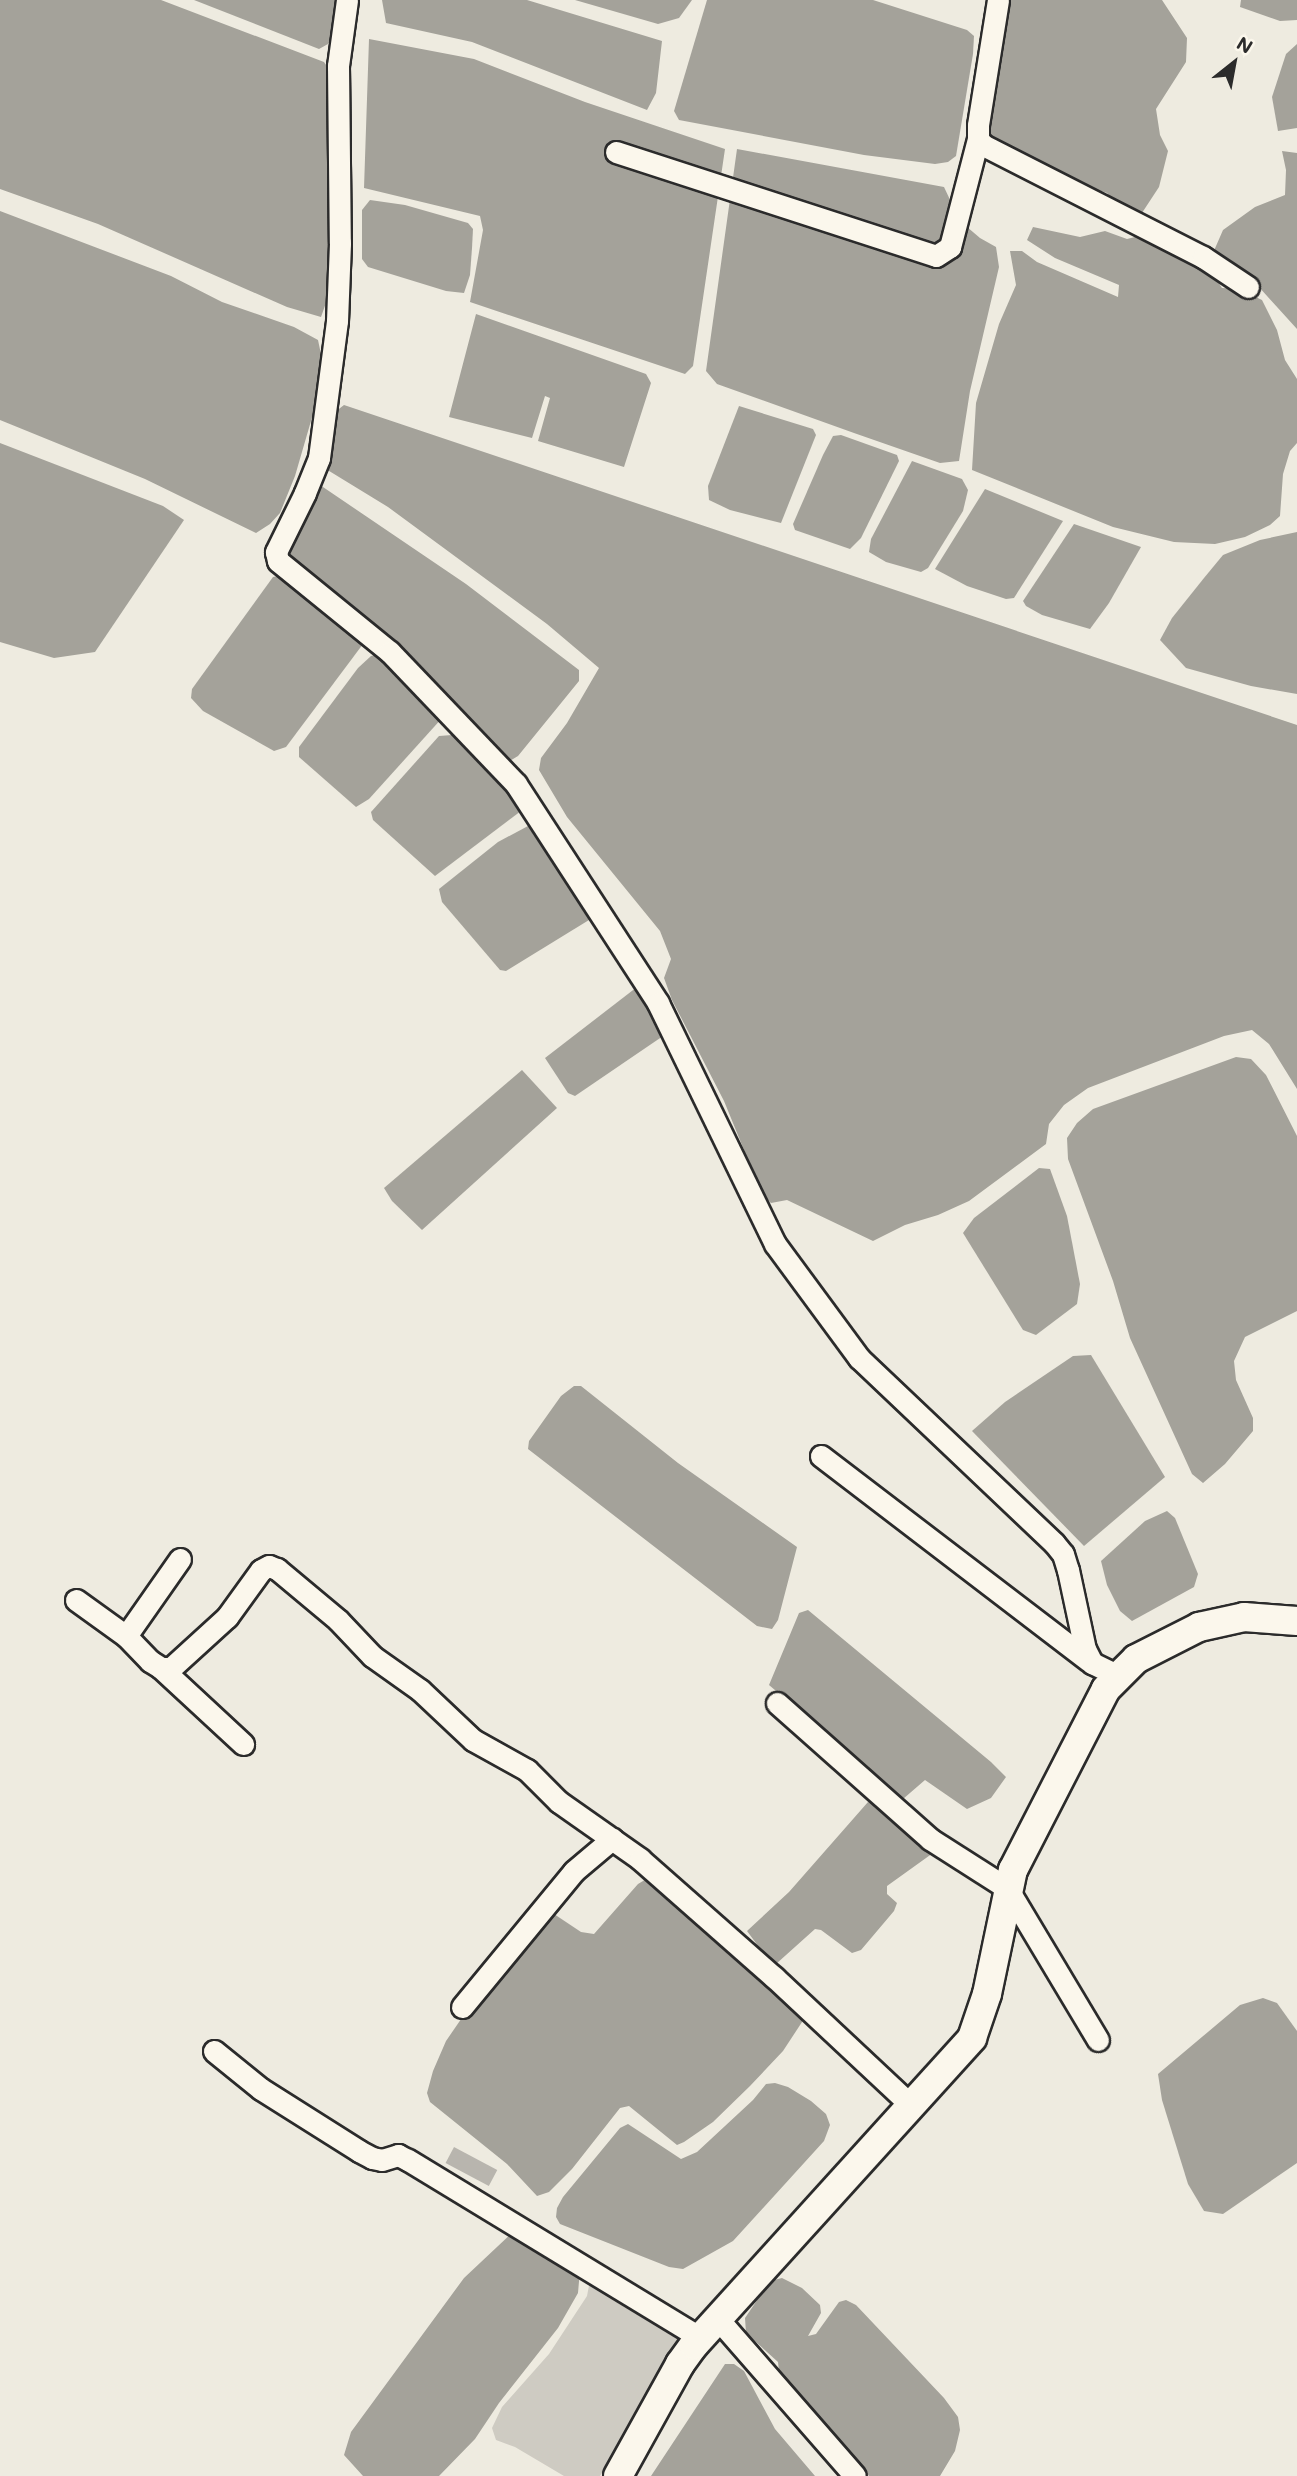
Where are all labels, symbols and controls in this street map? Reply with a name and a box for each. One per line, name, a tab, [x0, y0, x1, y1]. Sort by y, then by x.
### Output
north arrow	[1199, 28, 1269, 98]
text: N	[1232, 30, 1258, 59]

